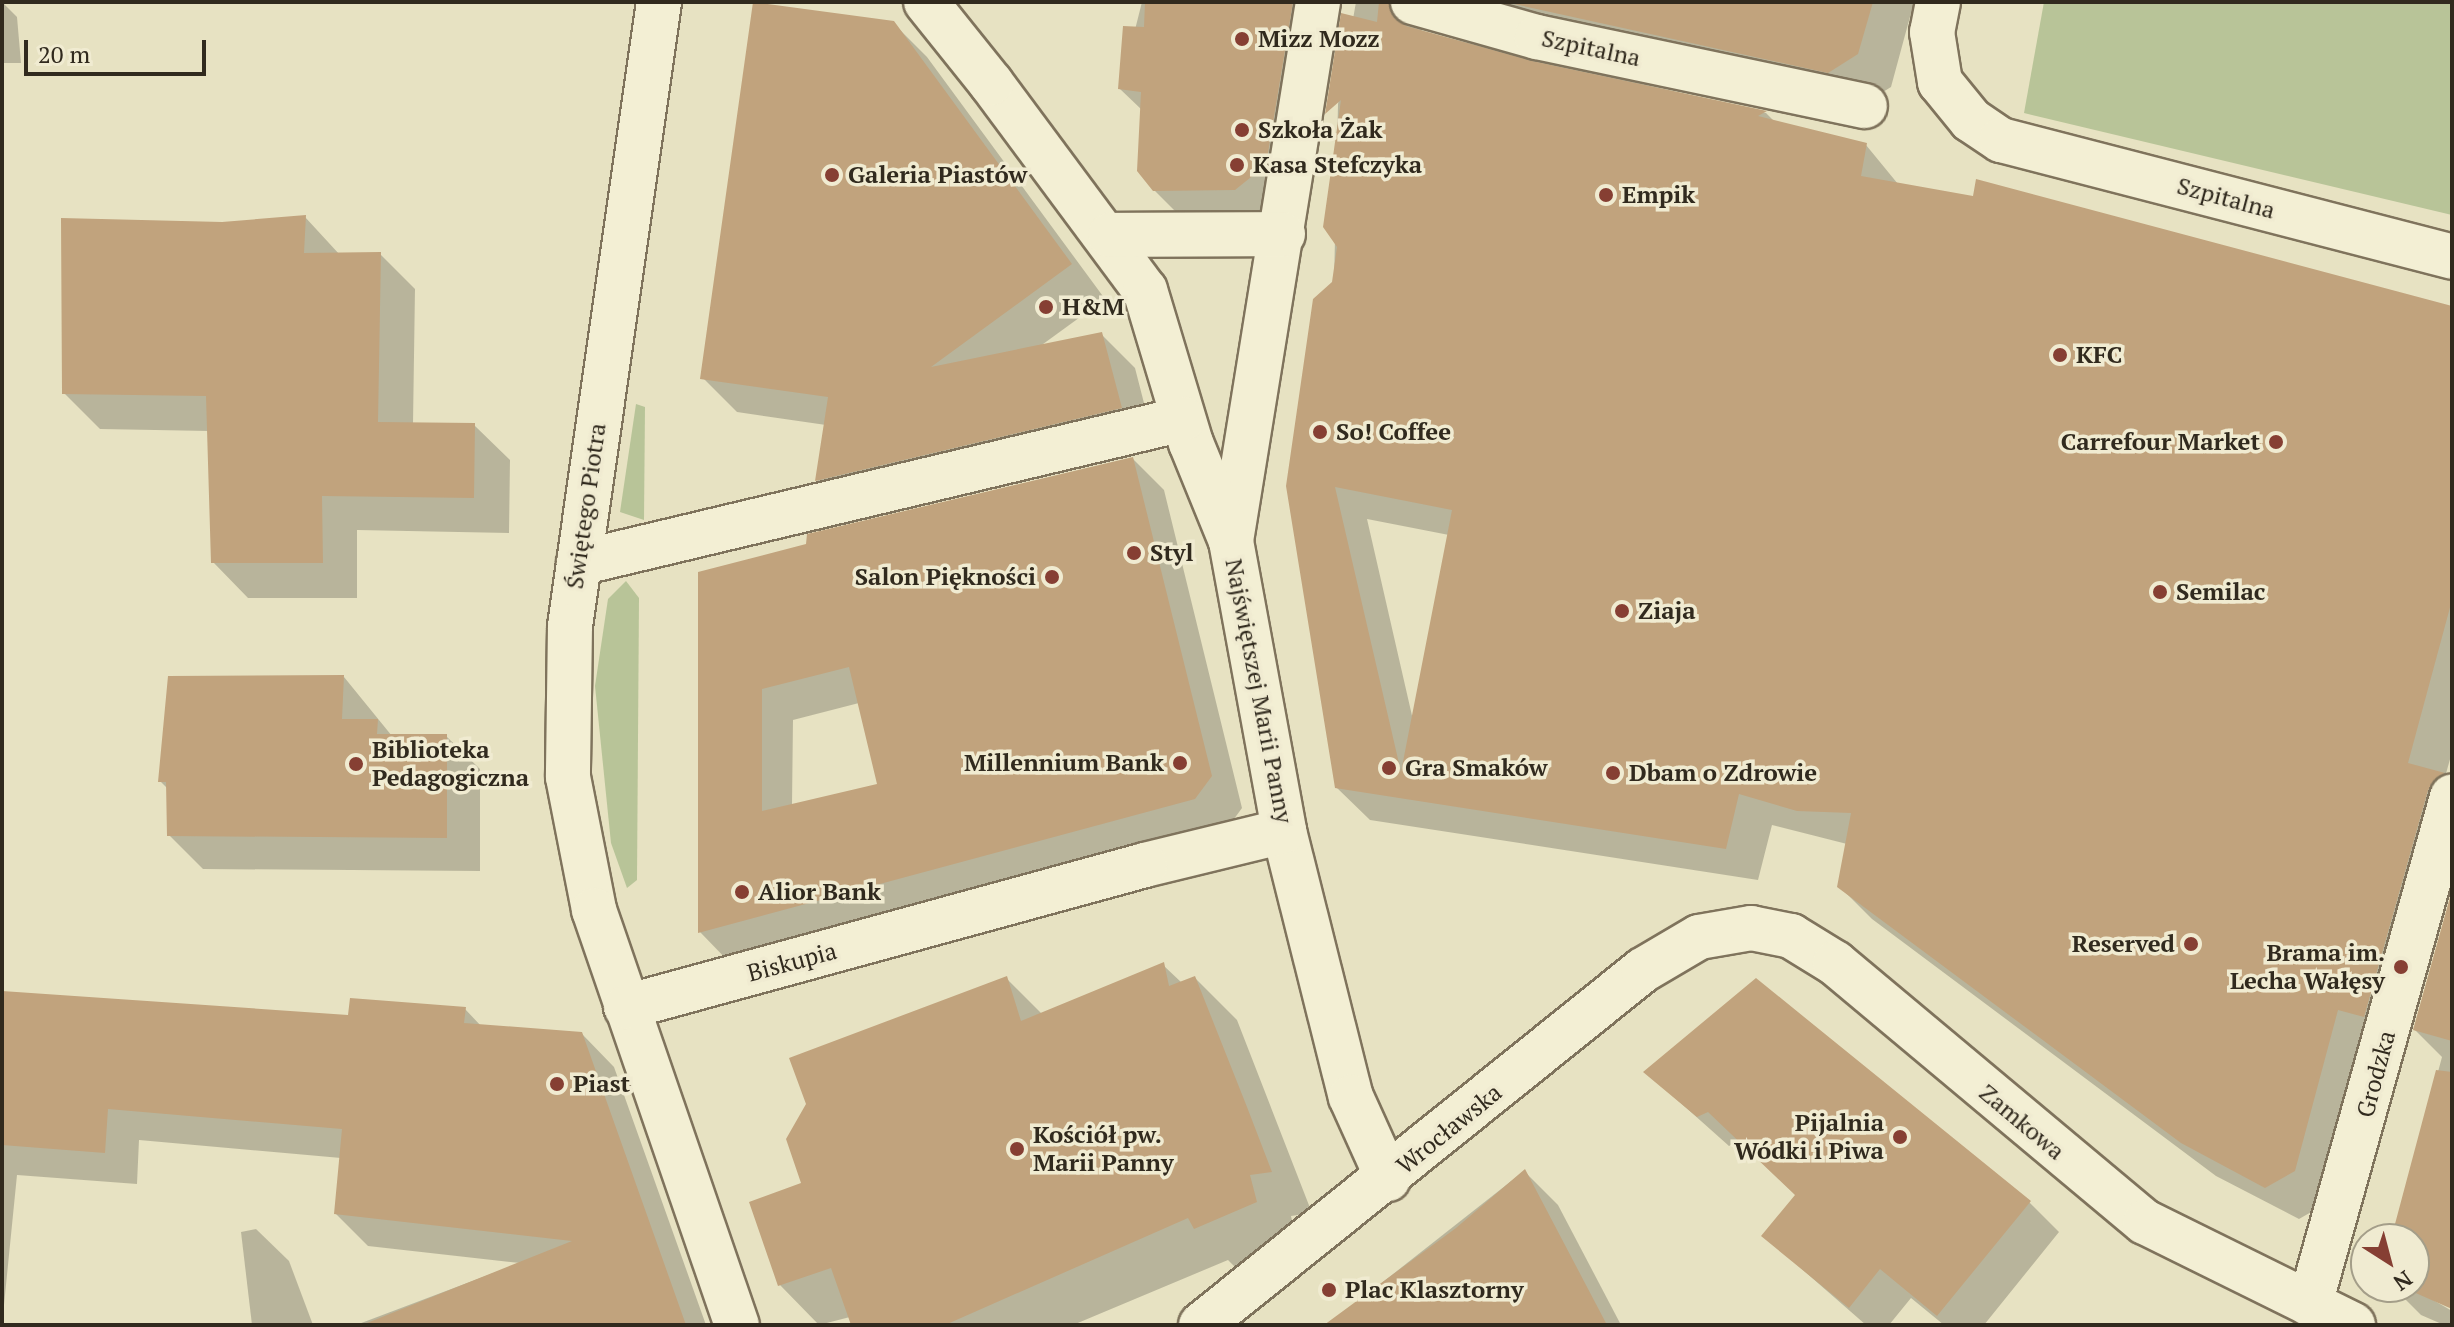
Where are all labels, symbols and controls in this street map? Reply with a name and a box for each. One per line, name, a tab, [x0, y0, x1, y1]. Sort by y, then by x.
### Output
scale bar	[28, 24, 210, 74]
street label: Szpitalna	[1539, 24, 1643, 72]
place label: Mizz Mozz	[1258, 25, 1380, 53]
marker: Mizz Mozz	[1233, 30, 1251, 48]
text: 20 m	[38, 38, 90, 70]
place label: Szkoła Żak	[1258, 116, 1383, 144]
marker: Szkoła Żak	[1233, 121, 1251, 139]
place label: Kasa Stefczyka	[1253, 151, 1422, 179]
marker: Kasa Stefczyka	[1228, 156, 1246, 174]
place label: Galeria Piastów	[848, 161, 1027, 189]
marker: Galeria Piastów	[823, 166, 841, 184]
street label: Szpitalna	[2174, 171, 2278, 225]
place label: Empik	[1622, 181, 1695, 209]
marker: Empik	[1597, 186, 1615, 204]
place label: H&M	[1062, 293, 1124, 321]
marker: H&M	[1037, 298, 1055, 316]
place label: KFC	[2076, 341, 2122, 369]
marker: KFC	[2051, 346, 2069, 364]
place label: So! Coffee	[1336, 418, 1451, 446]
street label: Świętego Piotra	[560, 421, 612, 591]
marker: So! Coffee	[1311, 423, 1329, 441]
place label: Carrefour Market	[2061, 428, 2260, 456]
marker: Carrefour Market	[2267, 433, 2285, 451]
place label: Styl	[1150, 539, 1193, 567]
marker: Styl	[1125, 544, 1143, 562]
street label: Najświętszej Marii Panny	[1219, 556, 1299, 826]
place label: Salon Piękności	[855, 563, 1036, 591]
marker: Salon Piękności	[1043, 568, 1061, 586]
place label: Semilac	[2176, 578, 2265, 606]
marker: Semilac	[2151, 583, 2169, 601]
place label: Ziaja	[1638, 597, 1696, 625]
marker: Ziaja	[1613, 602, 1631, 620]
place label: Biblioteka Pedagogiczna	[372, 736, 529, 792]
place label: Millennium Bank	[964, 749, 1164, 777]
marker: Millennium Bank	[1171, 754, 1189, 772]
place label: Gra Smaków	[1405, 754, 1548, 782]
marker: Biblioteka Pedagogiczna	[347, 755, 365, 773]
marker: Gra Smaków	[1380, 759, 1398, 777]
place label: Dbam o Zdrowie	[1629, 759, 1817, 787]
marker: Dbam o Zdrowie	[1604, 764, 1622, 782]
place label: Alior Bank	[758, 878, 881, 906]
marker: Alior Bank	[733, 883, 751, 901]
place label: Reserved	[2072, 930, 2175, 958]
marker: Reserved	[2182, 935, 2200, 953]
street label: Biskupia	[744, 936, 840, 988]
place label: Brama im. Lecha Wałęsy	[2230, 939, 2385, 995]
marker: Brama im. Lecha Wałęsy	[2392, 958, 2410, 976]
street label: Grodzka	[2351, 1028, 2401, 1120]
place label: Piast	[573, 1070, 630, 1098]
marker: Piast	[548, 1075, 566, 1093]
street label: Wrocławska	[1391, 1078, 1507, 1180]
street label: Zamkowa	[1974, 1078, 2070, 1166]
place label: Pijalnia Wódki i Piwa	[1734, 1109, 1884, 1165]
place label: Kościół pw. Marii Panny	[1033, 1121, 1174, 1177]
marker: Pijalnia Wódki i Piwa	[1891, 1128, 1909, 1146]
marker: Kościół pw. Marii Panny	[1008, 1140, 1026, 1158]
north arrow	[2350, 1223, 2430, 1303]
text: N	[2388, 1265, 2418, 1298]
place label: Plac Klasztorny	[1345, 1276, 1524, 1304]
marker: Plac Klasztorny	[1320, 1281, 1338, 1299]

